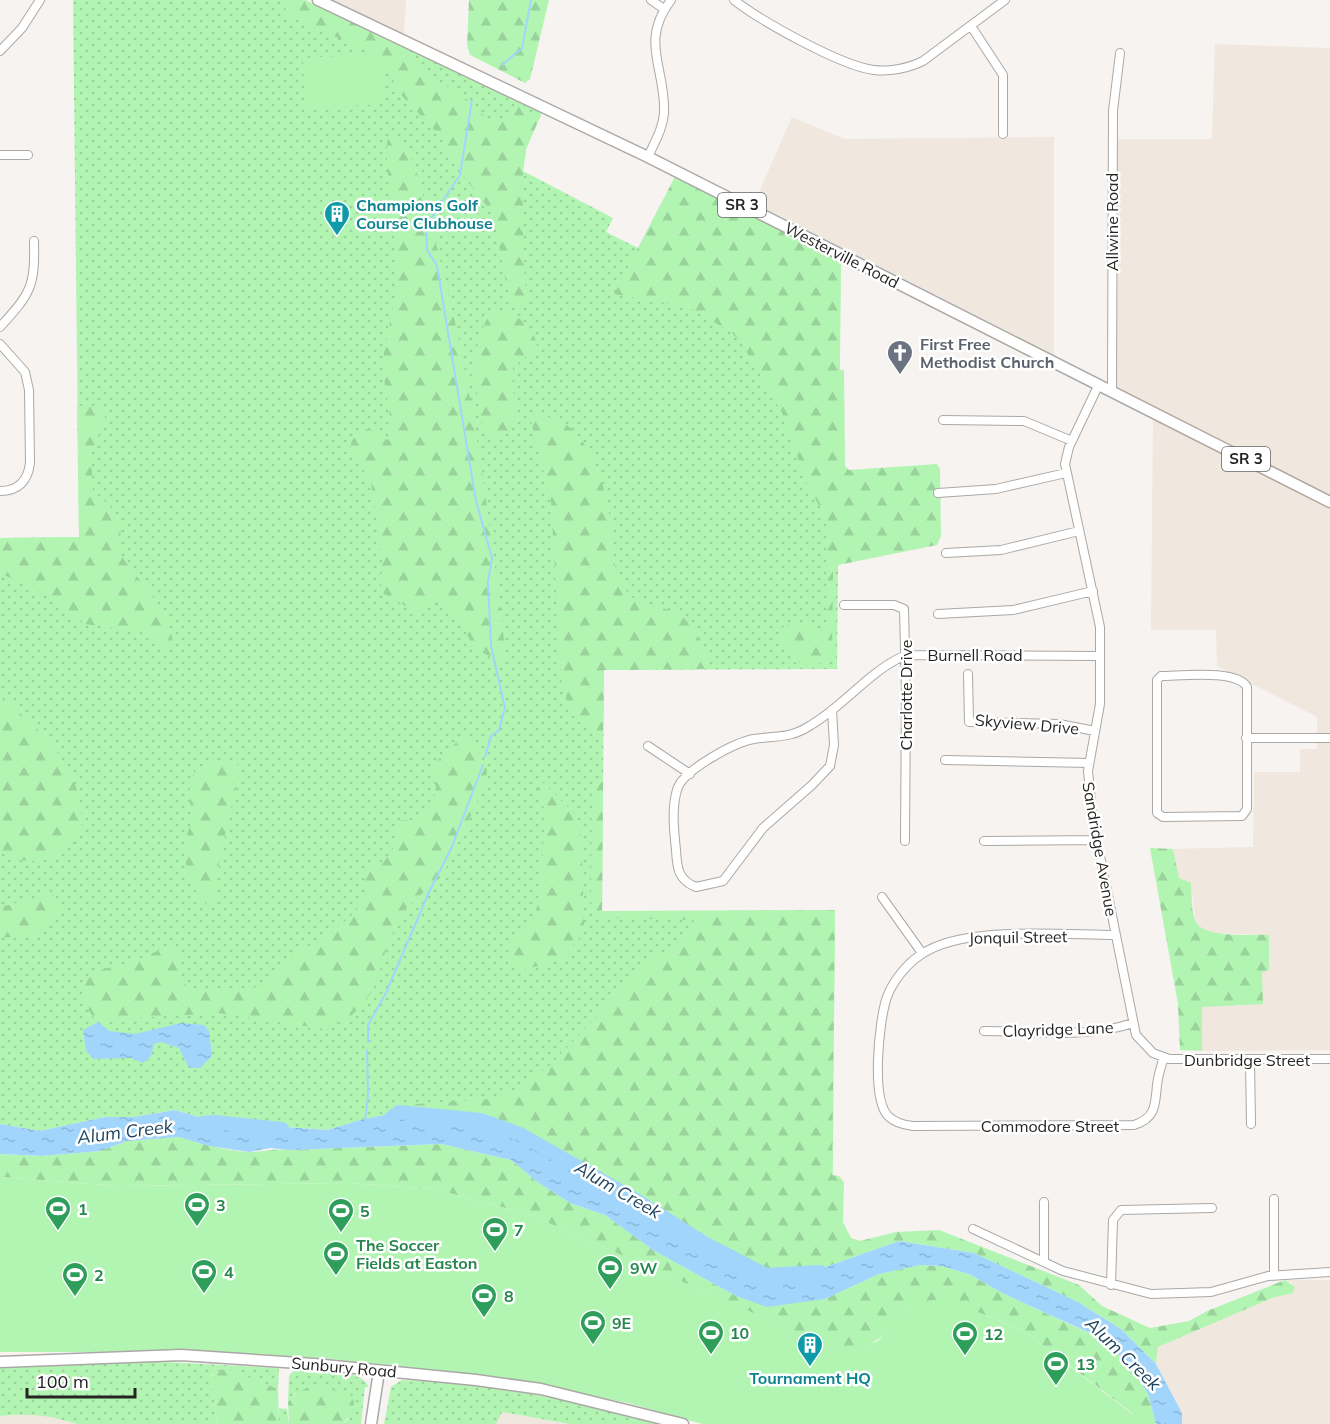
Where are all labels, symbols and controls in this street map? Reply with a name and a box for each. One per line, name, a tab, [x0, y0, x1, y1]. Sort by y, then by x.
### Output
street label: Allwine Road	[1102, 173, 1122, 271]
road number: SR 3	[718, 193, 766, 217]
place label: Champions Golf Course Clubhouse	[356, 195, 493, 233]
building icon: Champions Golf Course Clubhouse	[322, 199, 352, 237]
street label: Westerville Road	[781, 217, 903, 293]
place label: First Free Methodist Church	[920, 334, 1054, 372]
church icon: First Free Methodist Church	[885, 338, 915, 376]
road number: SR 3	[1222, 447, 1270, 471]
street label: Charlotte Drive	[896, 639, 916, 751]
street label: Burnell Road	[927, 645, 1023, 665]
street label: Skyview Drive	[974, 709, 1080, 739]
street label: Sandridge Avenue	[1078, 780, 1122, 918]
street label: Jonquil Street	[969, 926, 1068, 948]
street label: Clayridge Lane	[1002, 1017, 1114, 1041]
street label: Dunbridge Street	[1184, 1050, 1310, 1070]
water label: Alum Creek	[75, 1114, 175, 1149]
street label: Commodore Street	[981, 1116, 1120, 1136]
water label: Alum Creek	[570, 1155, 666, 1224]
sports icon: 3	[182, 1190, 212, 1228]
sports icon: 1	[43, 1194, 73, 1232]
place label: 3	[216, 1195, 226, 1215]
sports icon: 5	[326, 1196, 356, 1234]
place label: 1	[78, 1199, 88, 1219]
place label: 5	[360, 1201, 370, 1221]
sports icon: 7	[480, 1215, 510, 1253]
place label: 7	[514, 1220, 524, 1240]
place label: The Soccer Fields at Easton	[356, 1235, 477, 1273]
sports icon: The Soccer Fields at Easton	[321, 1239, 351, 1277]
sports icon: 9W	[595, 1253, 625, 1291]
sports icon: 4	[189, 1257, 219, 1295]
place label: 9W	[630, 1258, 658, 1278]
sports icon: 2	[60, 1260, 90, 1298]
place label: 4	[224, 1262, 234, 1282]
place label: 2	[94, 1265, 104, 1285]
sports icon: 8	[469, 1281, 499, 1319]
place label: 8	[504, 1286, 514, 1306]
sports icon: 9E	[578, 1308, 608, 1346]
water label: Alum Creek	[1080, 1311, 1166, 1396]
place label: 9E	[612, 1313, 631, 1333]
sports icon: 10	[696, 1318, 726, 1356]
sports icon: 12	[950, 1319, 980, 1357]
place label: 10	[730, 1323, 749, 1343]
place label: 12	[984, 1324, 1003, 1344]
building icon: Tournament HQ	[795, 1330, 825, 1368]
sports icon: 13	[1041, 1349, 1071, 1387]
street label: Sunbury Road	[291, 1352, 397, 1382]
place label: 13	[1076, 1354, 1095, 1374]
scale bar	[27, 1361, 135, 1399]
place label: Tournament HQ	[749, 1368, 871, 1388]
text: 100 m	[36, 1370, 89, 1393]

